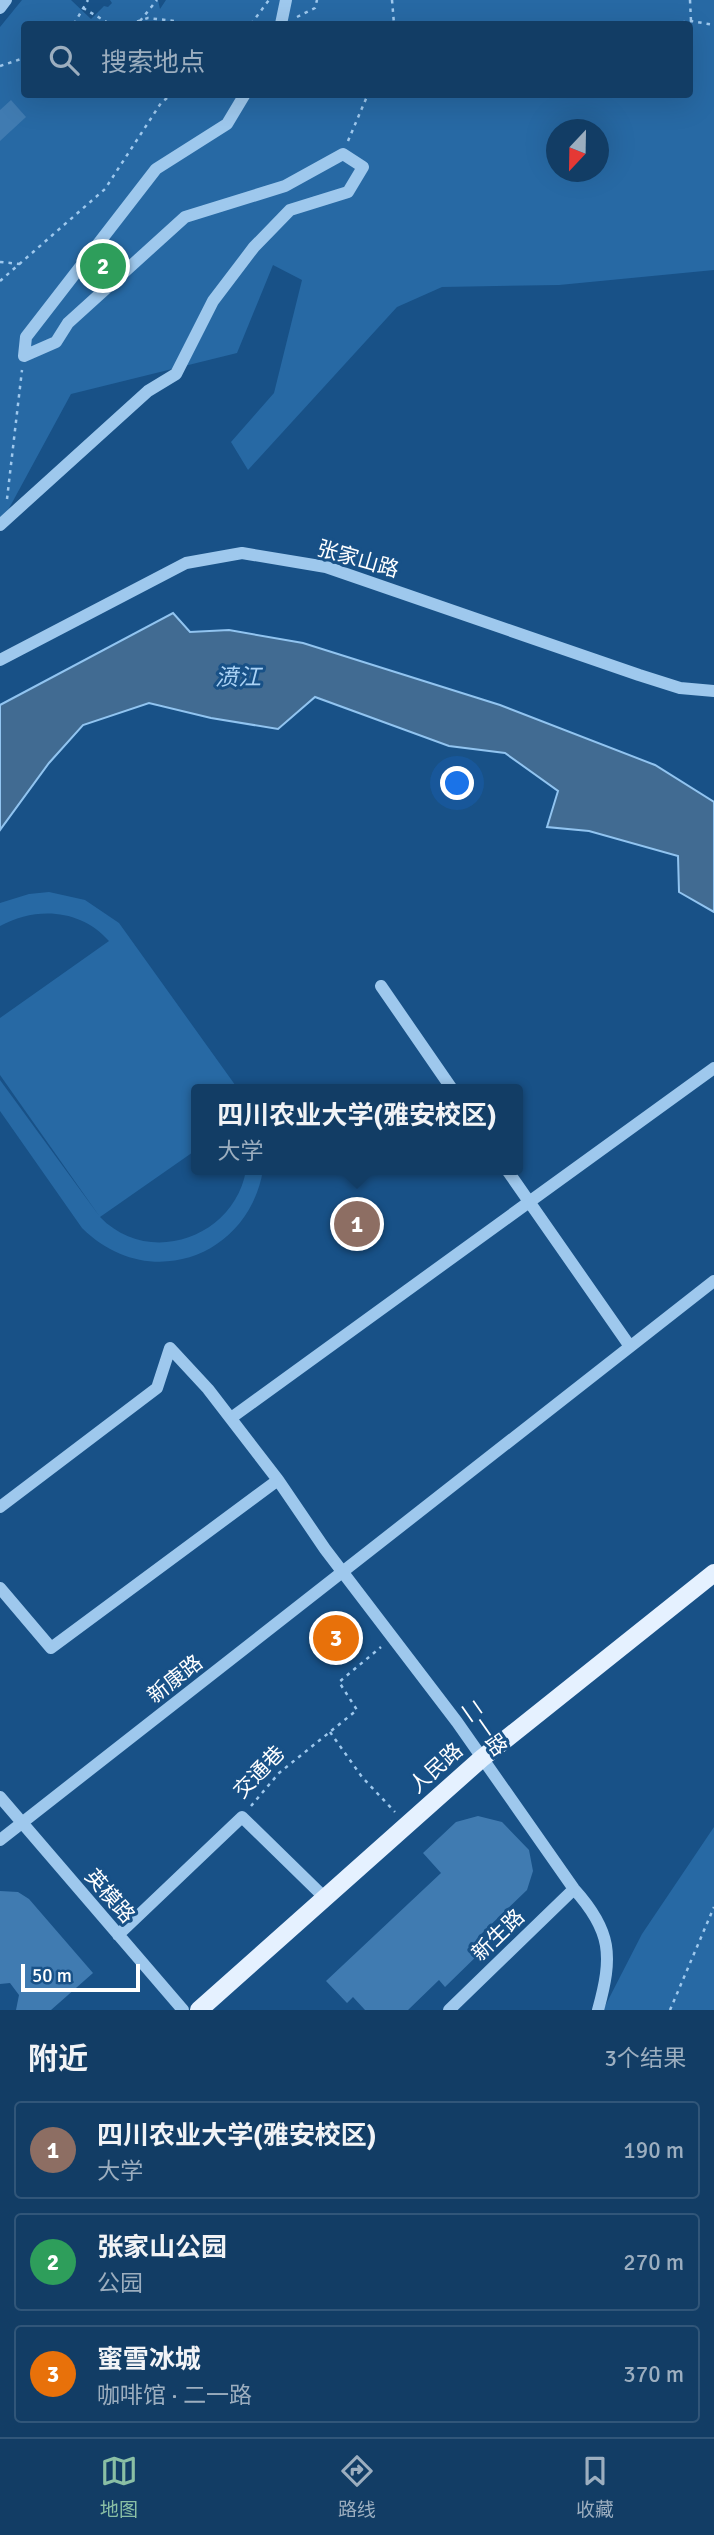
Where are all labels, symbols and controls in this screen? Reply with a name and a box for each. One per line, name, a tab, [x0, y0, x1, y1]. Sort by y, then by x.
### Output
search box	[21, 21, 693, 98]
icon: search	[45, 41, 83, 79]
text: 搜索地点	[101, 47, 205, 79]
north arrow	[546, 119, 609, 182]
pin: 2	[80, 240, 126, 292]
street label: 张家山路	[314, 535, 402, 583]
water label: 𣸣江	[215, 663, 264, 692]
your location	[440, 766, 474, 800]
popup	[191, 1084, 523, 1175]
text: 四川农业大学(雅安校区)	[217, 1100, 497, 1132]
text: 大学	[217, 1137, 263, 1166]
pin: 1	[334, 1198, 380, 1250]
pin: 3	[313, 1612, 359, 1664]
street label: 新康路	[142, 1649, 208, 1709]
street label: 二一路	[455, 1695, 513, 1761]
street label: 人民路	[404, 1737, 468, 1799]
street label: 交通巷	[228, 1740, 290, 1804]
street label: 英模路	[80, 1864, 140, 1928]
street label: 新生路	[466, 1904, 530, 1966]
scale bar	[21, 1961, 140, 1993]
text: 50 m	[32, 1964, 72, 1988]
text: 附近	[28, 2041, 88, 2078]
text: 3个结果	[605, 2044, 686, 2073]
text: 四川农业大学(雅安校区)	[97, 2120, 377, 2152]
text: 1	[47, 2136, 59, 2165]
text: 190 m	[623, 2136, 684, 2165]
text: 大学	[97, 2157, 143, 2186]
text: 张家山公园	[97, 2232, 227, 2264]
text: 2	[47, 2248, 59, 2277]
text: 270 m	[623, 2248, 684, 2277]
text: 公园	[97, 2269, 143, 2298]
text: 蜜雪冰城	[97, 2344, 201, 2376]
text: 3	[47, 2360, 59, 2389]
text: 370 m	[623, 2360, 684, 2389]
text: 咖啡馆 · 二一路	[97, 2381, 252, 2410]
tab: 地图	[100, 2452, 138, 2522]
tab: 路线	[338, 2452, 376, 2522]
tab: 收藏	[576, 2452, 614, 2522]

